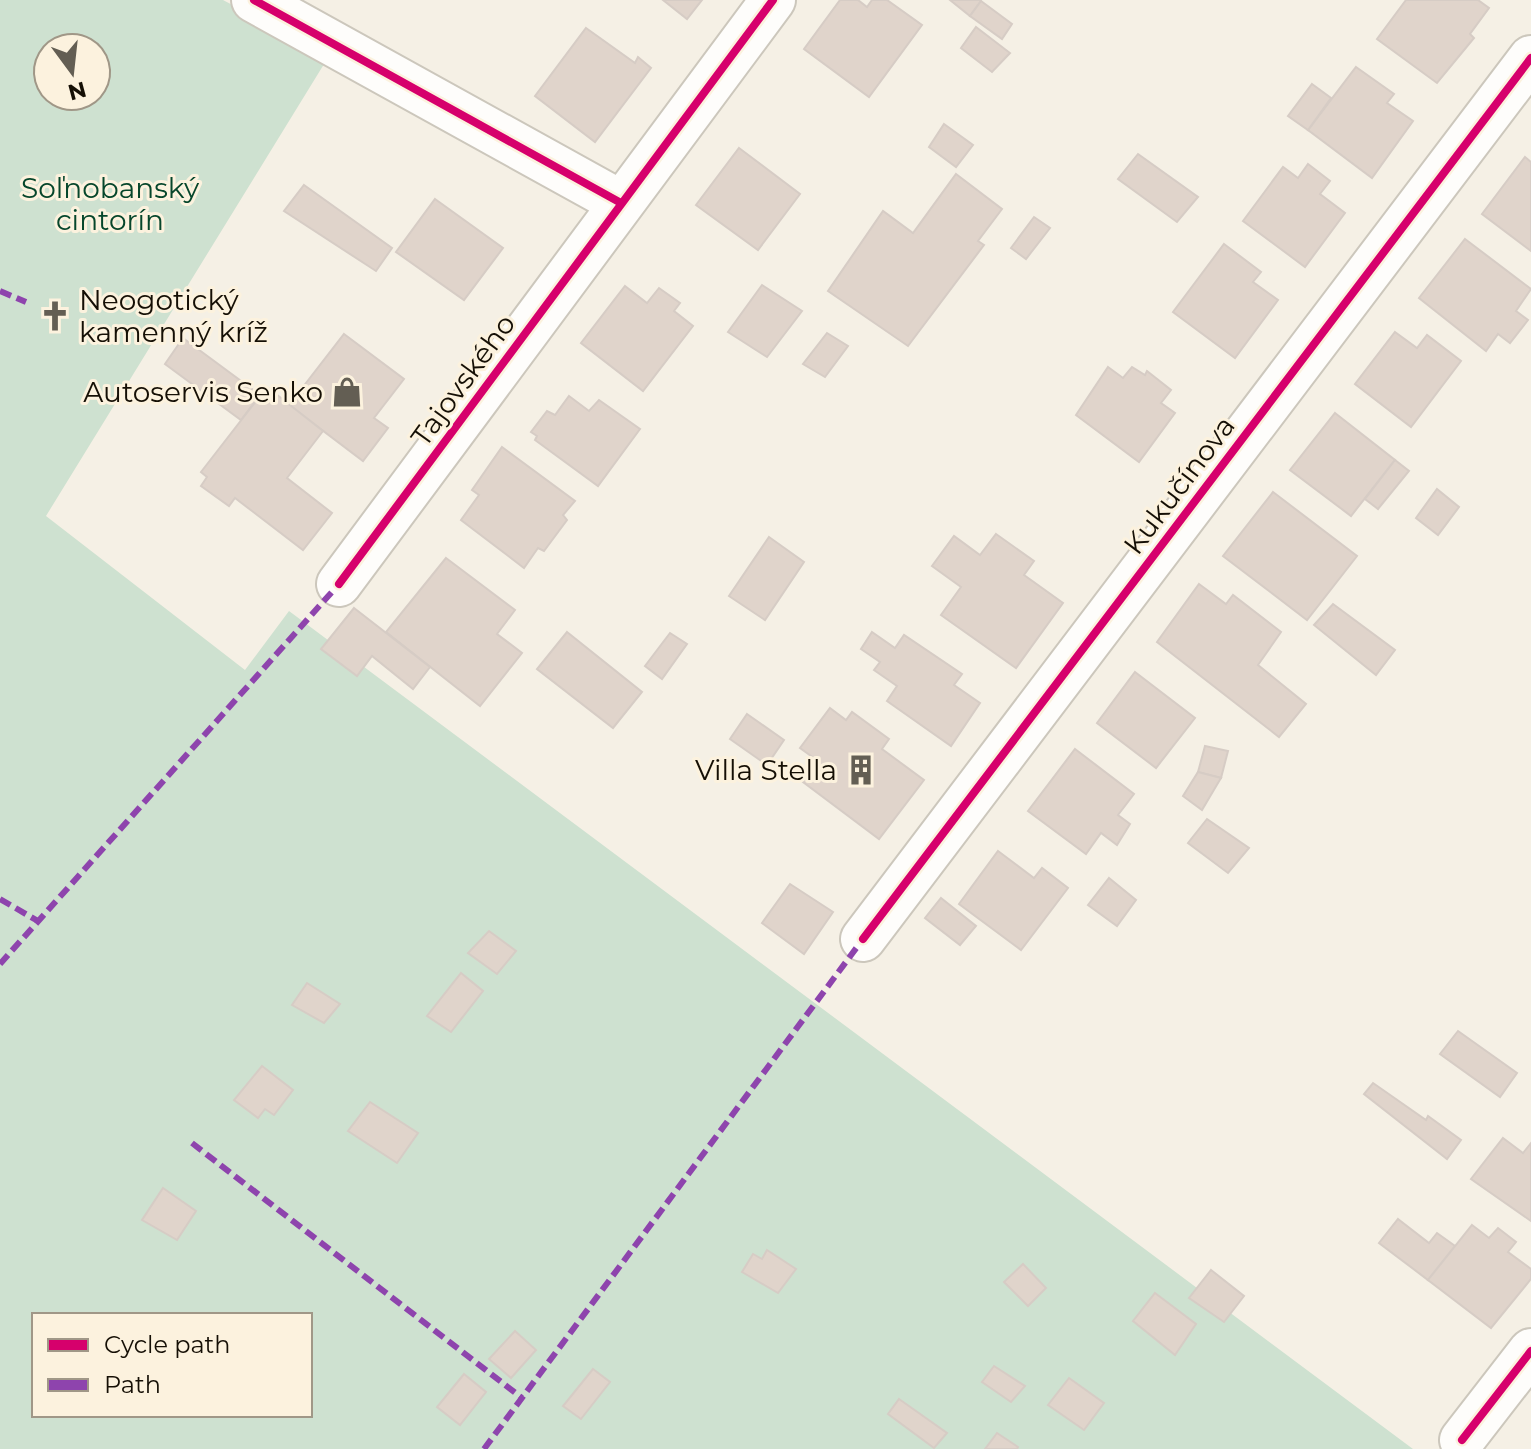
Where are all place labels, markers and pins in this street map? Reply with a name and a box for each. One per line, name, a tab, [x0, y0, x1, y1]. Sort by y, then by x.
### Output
place label: Neogotický kamenný kríž	[79, 283, 268, 349]
church icon: Neogotický kamenný kríž	[38, 299, 72, 333]
place label: Autoservis Senko	[83, 375, 323, 409]
shop icon: Autoservis Senko	[330, 375, 364, 409]
place label: Villa Stella	[695, 753, 837, 787]
building icon: Villa Stella	[844, 753, 878, 787]

